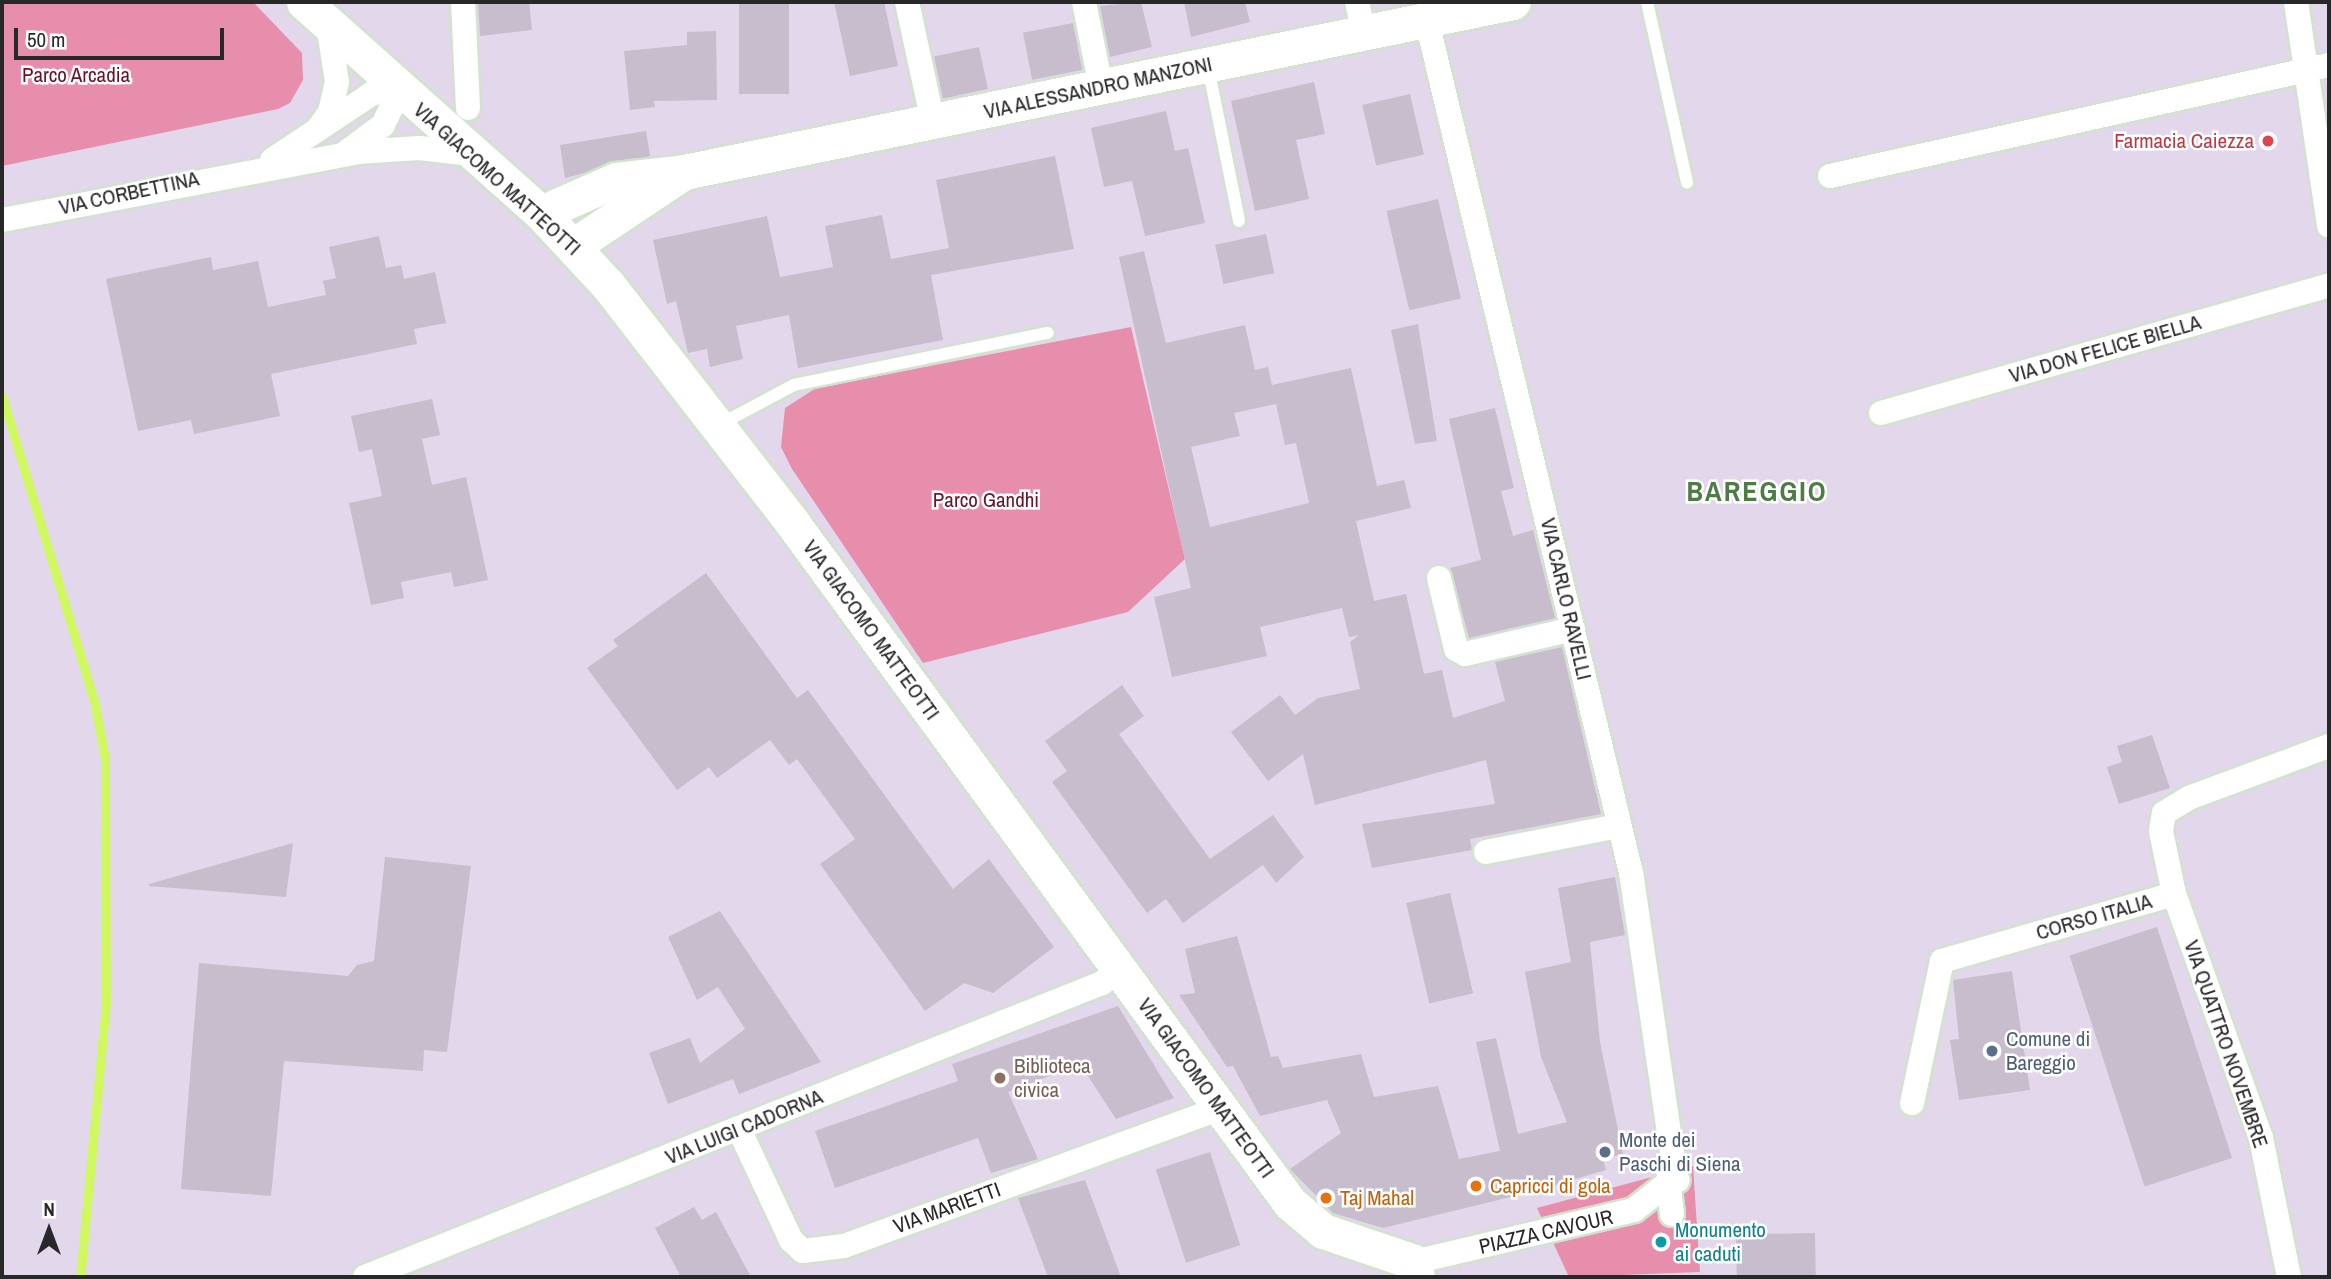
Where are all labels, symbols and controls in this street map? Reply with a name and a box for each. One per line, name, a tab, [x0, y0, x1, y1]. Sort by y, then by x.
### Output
scale bar	[18, 14, 228, 58]
text: 50 m	[27, 25, 65, 54]
street label: VIA ALESSANDRO MANZONI	[981, 51, 1215, 125]
park label: Parco Arcadia	[21, 62, 131, 88]
street label: VIA GIACOMO MATTEOTTI	[408, 97, 586, 261]
place label: Farmacia Caiezza	[2114, 128, 2254, 154]
marker: Farmacia Caiezza	[2260, 133, 2276, 149]
street label: VIA CORBETTINA	[56, 166, 202, 220]
street label: VIA DON FELICE BIELLA	[2006, 309, 2204, 389]
district label: BAREGGIO	[1687, 474, 1827, 508]
park label: Parco Gandhi	[933, 487, 1039, 513]
street label: VIA CARLO RAVELLI	[1535, 515, 1597, 683]
street label: VIA GIACOMO MATTEOTTI	[797, 535, 945, 725]
street label: CORSO ITALIA	[2033, 888, 2155, 946]
street label: VIA QUATTRO NOVEMBRE	[2178, 936, 2274, 1152]
street label: VIA GIACOMO MATTEOTTI	[1132, 993, 1280, 1183]
place label: Comune di Bareggio	[2006, 1026, 2090, 1076]
marker: Comune di Bareggio	[1984, 1043, 2000, 1059]
place label: Biblioteca civica	[1014, 1053, 1091, 1103]
marker: Biblioteca civica	[992, 1070, 1008, 1086]
street label: VIA LUIGI CADORNA	[661, 1084, 827, 1170]
place label: Monte dei Paschi di Siena	[1619, 1127, 1741, 1177]
marker: Monte dei Paschi di Siena	[1597, 1144, 1613, 1160]
place label: Capricci di gola	[1490, 1173, 1611, 1199]
street label: VIA MARIETTI	[890, 1177, 1004, 1239]
marker: Capricci di gola	[1468, 1178, 1484, 1194]
place label: Taj Mahal	[1340, 1185, 1414, 1211]
marker: Taj Mahal	[1318, 1190, 1334, 1206]
north arrow	[14, 1195, 84, 1265]
text: N	[43, 1196, 55, 1222]
street label: PIAZZA CAVOUR	[1476, 1204, 1616, 1260]
place label: Monumento ai caduti	[1675, 1217, 1766, 1267]
marker: Monumento ai caduti	[1653, 1234, 1669, 1250]

